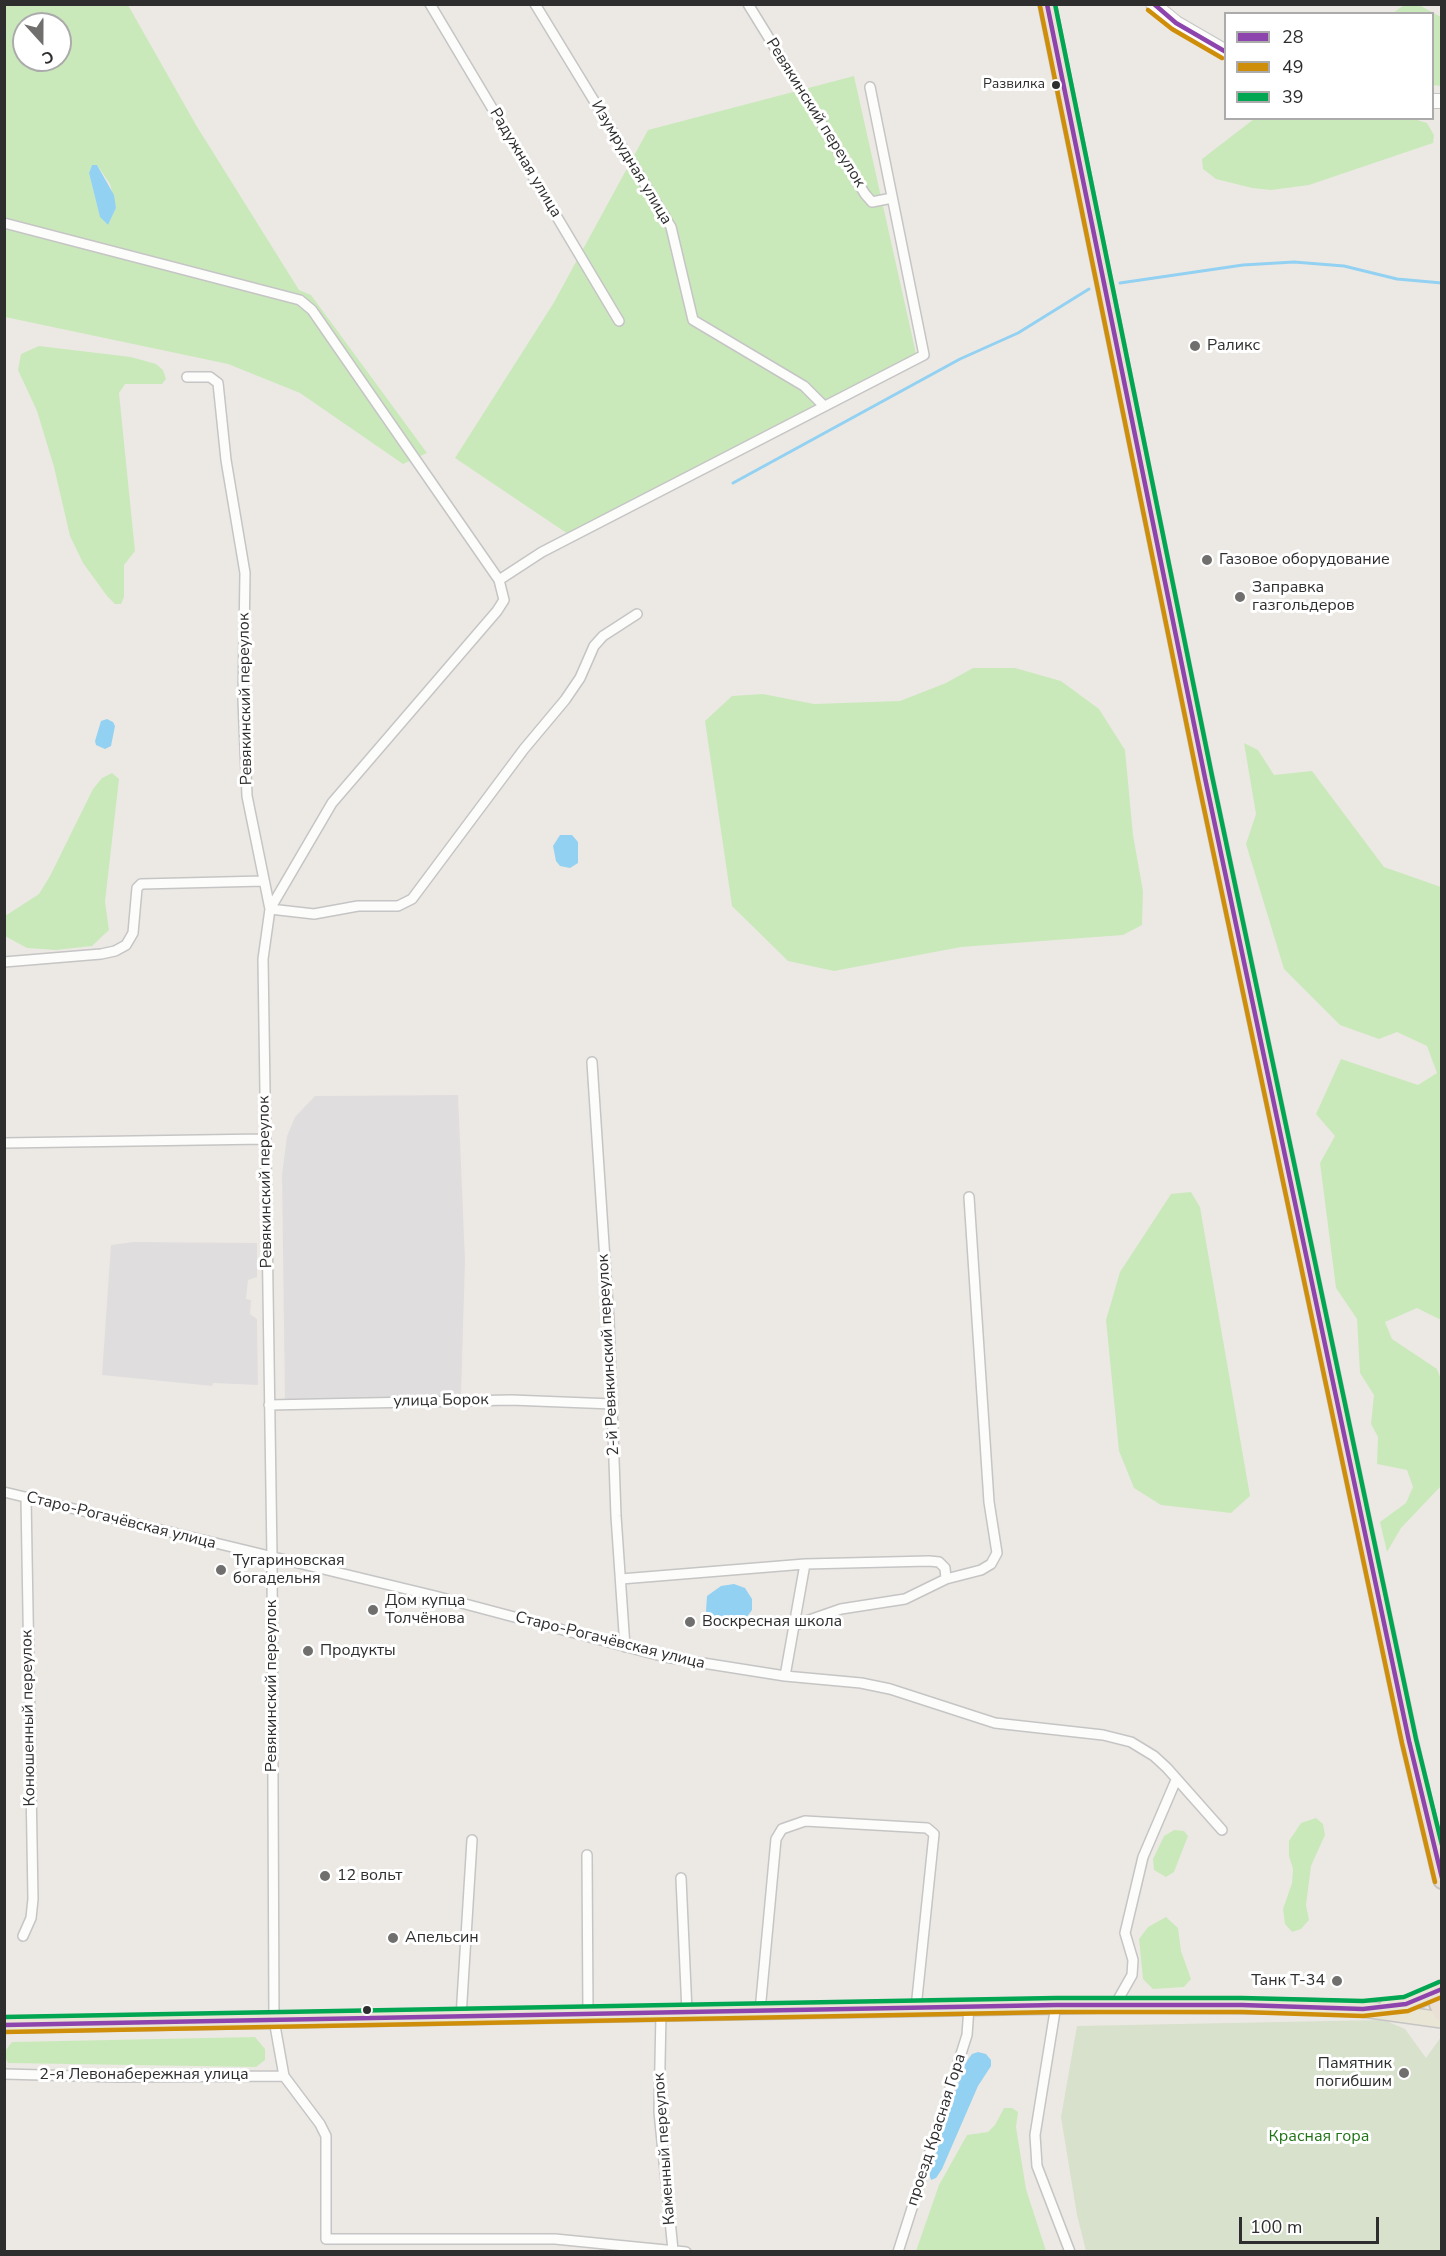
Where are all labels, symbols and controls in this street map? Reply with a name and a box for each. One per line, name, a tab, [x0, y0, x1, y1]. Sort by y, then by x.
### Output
north arrow	[12, 12, 72, 72]
legend	[1224, 12, 1434, 120]
text: 28	[1282, 25, 1304, 49]
street label: Ревякинский переулок	[761, 35, 869, 191]
text: С	[39, 45, 57, 69]
text: 49	[1282, 55, 1304, 79]
place label: Развилка	[983, 77, 1045, 93]
marker: Развилка	[1050, 79, 1062, 91]
text: 39	[1282, 85, 1304, 109]
street label: Изумрудная улица	[586, 98, 676, 228]
street label: Радужная улица	[485, 105, 565, 221]
place label: Раликс	[1207, 336, 1260, 356]
marker: Раликс	[1188, 339, 1202, 353]
place label: Газовое оборудование	[1219, 550, 1390, 570]
marker: Газовое оборудование	[1200, 553, 1214, 567]
place label: Заправка газгольдеров	[1252, 578, 1355, 616]
marker: Заправка газгольдеров	[1233, 590, 1247, 604]
street label: Ревякинский переулок	[235, 613, 257, 785]
street label: Ревякинский переулок	[255, 1096, 277, 1268]
street label: 2-й Ревякинский переулок	[594, 1253, 624, 1457]
street label: улица Борок	[393, 1391, 489, 1411]
street label: Старо-Рогачёвская улица	[24, 1488, 218, 1554]
place label: Тугариновская богадельня	[233, 1551, 345, 1589]
marker: Тугариновская богадельня	[214, 1563, 228, 1577]
place label: Дом купца Толчёнова	[385, 1591, 465, 1629]
street label: Ревякинский переулок	[262, 1600, 282, 1772]
marker: Дом купца Толчёнова	[366, 1603, 380, 1617]
street label: Старо-Рогачёвская улица	[513, 1608, 707, 1674]
place label: Воскресная школа	[702, 1612, 842, 1632]
marker: Воскресная школа	[683, 1615, 697, 1629]
street label: Конюшенный переулок	[18, 1629, 40, 1807]
place label: Продукты	[320, 1641, 396, 1661]
marker: Продукты	[301, 1644, 315, 1658]
place label: 12 вольт	[337, 1866, 402, 1886]
marker: 12 вольт	[318, 1869, 332, 1883]
place label: Апельсин	[405, 1928, 479, 1948]
marker: Апельсин	[386, 1931, 400, 1945]
place label: Танк Т-34	[1251, 1971, 1325, 1991]
marker: Танк Т-34	[1330, 1974, 1344, 1988]
unlabelled marker	[361, 2004, 373, 2016]
street label: проезд Красная Гора	[903, 2051, 971, 2209]
place label: Памятник погибшим	[1316, 2054, 1392, 2092]
street label: 2-я Левонабережная улица	[39, 2065, 249, 2085]
marker: Памятник погибшим	[1397, 2066, 1411, 2080]
street label: Каменный переулок	[650, 2072, 680, 2226]
park label: Красная гора	[1269, 2127, 1369, 2147]
scale bar	[1242, 2205, 1382, 2243]
text: 100 m	[1250, 2215, 1302, 2239]

